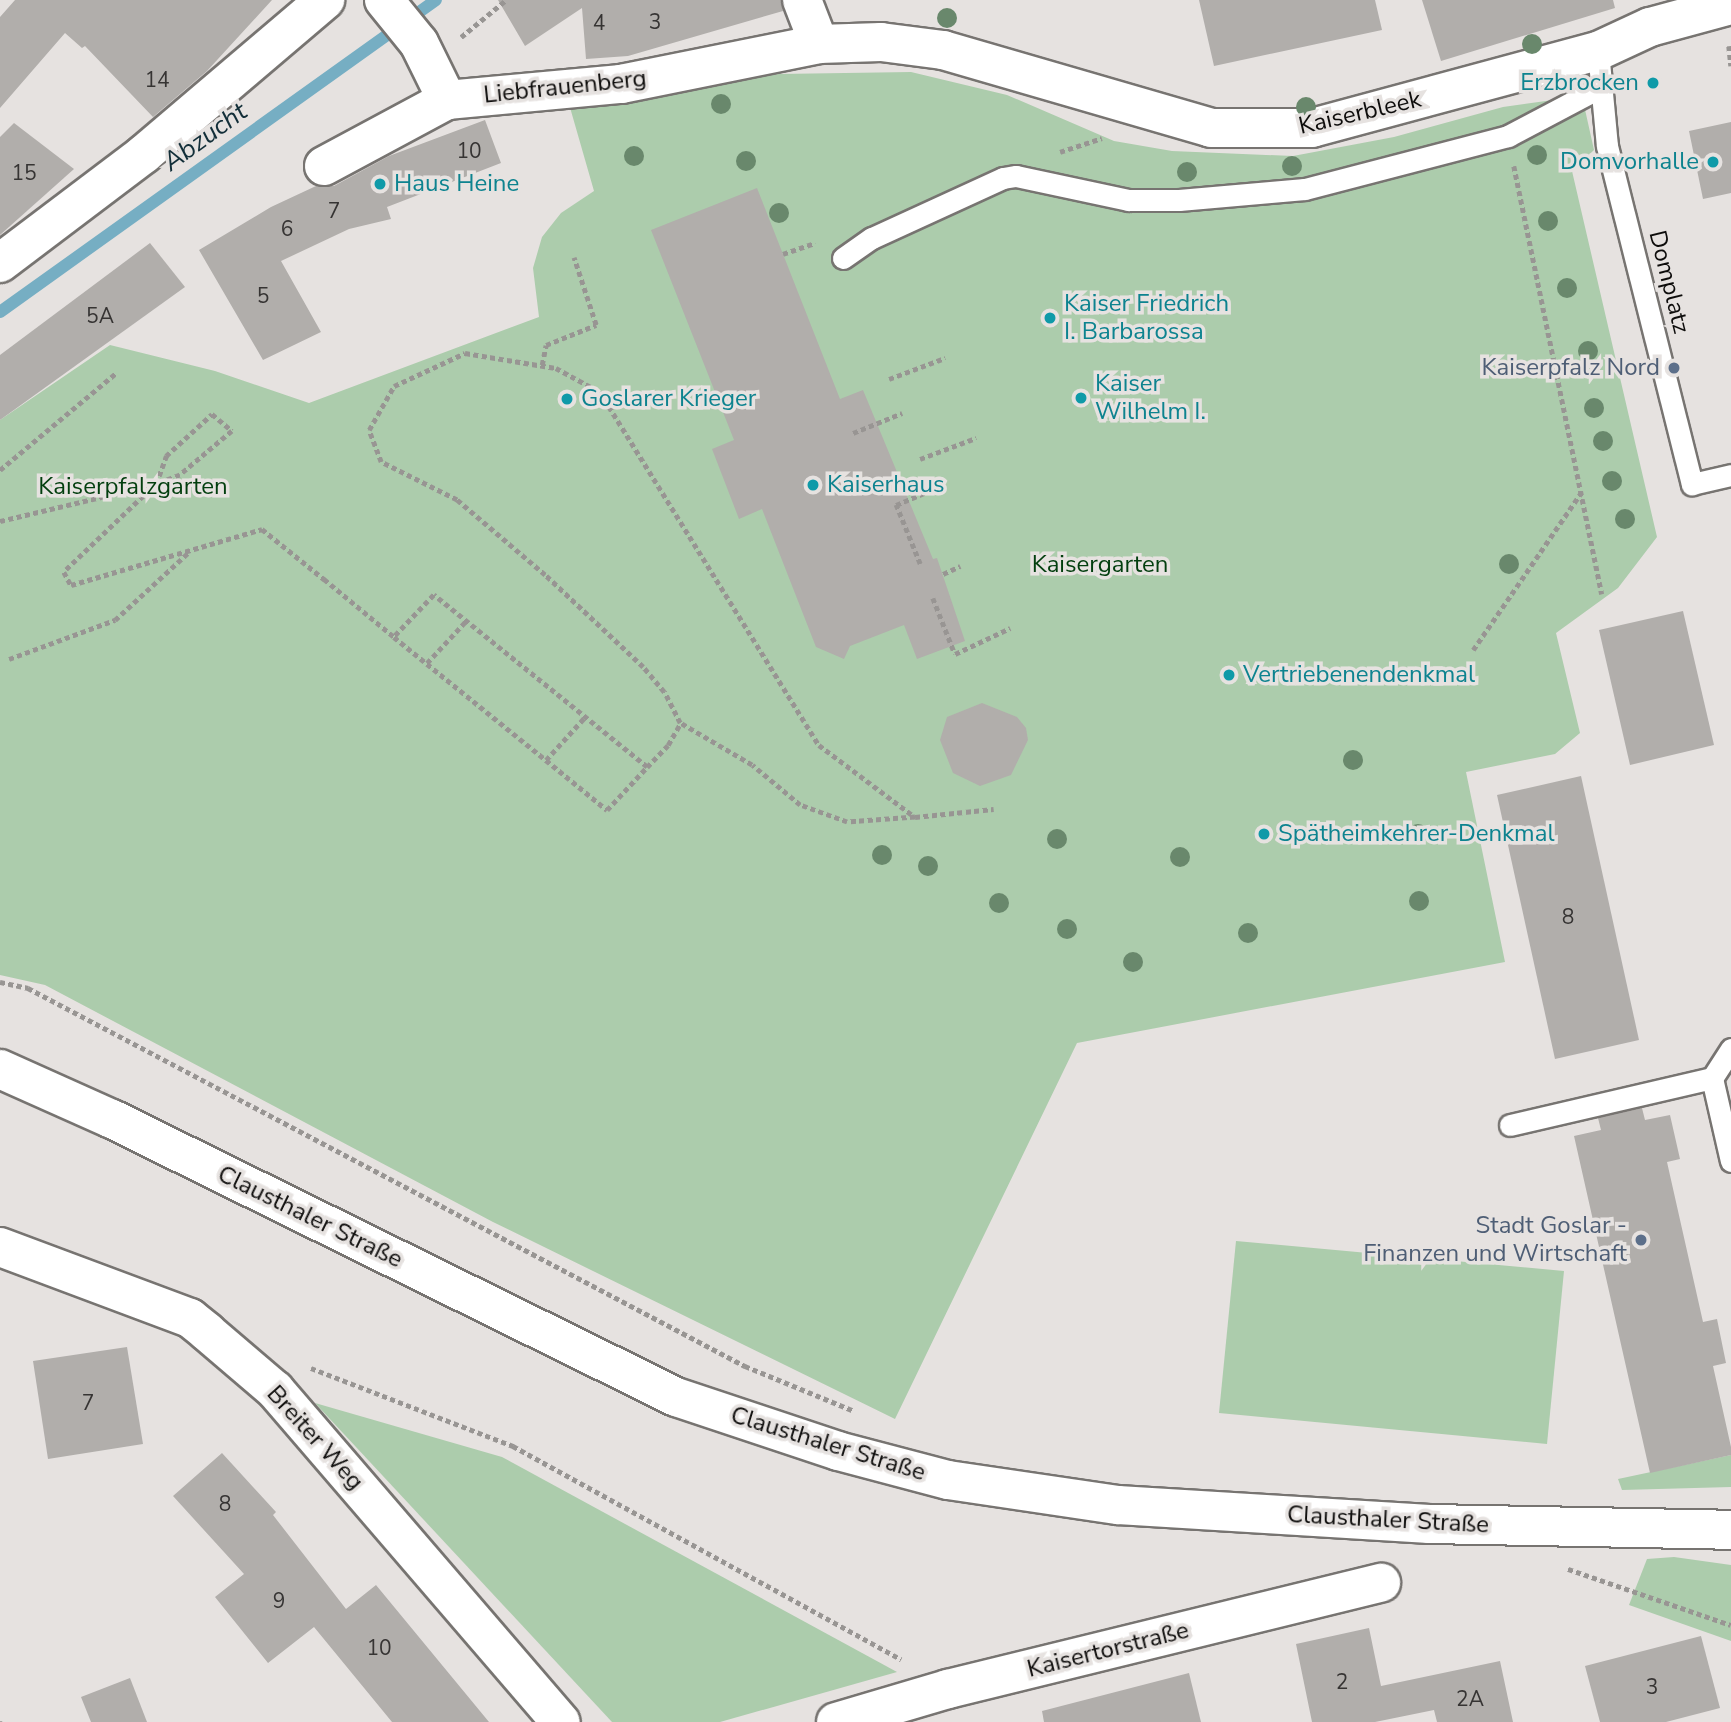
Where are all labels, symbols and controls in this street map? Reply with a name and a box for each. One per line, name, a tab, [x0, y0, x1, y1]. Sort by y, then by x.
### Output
house number: 3	[649, 9, 661, 35]
house number: 4	[593, 10, 605, 36]
street label: Liebfrauenberg	[482, 64, 648, 110]
house number: 14	[144, 67, 170, 93]
place label: Erzbrocken	[1520, 69, 1639, 97]
marker: Erzbrocken	[1645, 75, 1661, 91]
street label: Kaiserbleek	[1296, 85, 1424, 141]
water label: Abzucht	[157, 96, 253, 178]
house number: 10	[456, 138, 482, 164]
place label: Domvorhalle	[1560, 148, 1699, 176]
marker: Domvorhalle	[1705, 154, 1721, 170]
house number: 15	[11, 160, 37, 186]
place label: Haus Heine	[394, 170, 519, 198]
marker: Haus Heine	[372, 176, 388, 192]
house number: 7	[328, 198, 340, 224]
house number: 6	[281, 216, 293, 242]
street label: Domplatz	[1642, 228, 1696, 336]
house number: 5	[257, 283, 269, 309]
place label: Kaiser Friedrich I. Barbarossa	[1064, 290, 1229, 346]
house number: 5A	[86, 303, 114, 329]
marker: Kaiser Friedrich I. Barbarossa	[1042, 310, 1058, 326]
place label: Kaiserpfalz Nord	[1481, 354, 1660, 382]
marker: Kaiserpfalz Nord	[1666, 360, 1682, 376]
place label: Kaiser Wilhelm I.	[1095, 370, 1206, 426]
place label: Goslarer Krieger	[581, 385, 756, 413]
marker: Kaiser Wilhelm I.	[1073, 390, 1089, 406]
marker: Goslarer Krieger	[559, 391, 575, 407]
place label: Kaiserhaus	[827, 471, 945, 499]
park label: Kaiserpfalzgarten	[38, 473, 228, 501]
marker: Kaiserhaus	[805, 477, 821, 493]
park label: Kaisergarten	[1032, 551, 1168, 579]
place label: Vertriebenendenkmal	[1243, 661, 1475, 689]
marker: Vertriebenendenkmal	[1221, 667, 1237, 683]
place label: Spätheimkehrer-Denkmal	[1278, 820, 1554, 848]
marker: Spätheimkehrer-Denkmal	[1256, 826, 1272, 842]
house number: 8	[1562, 904, 1574, 930]
street label: Clausthaler Straße	[213, 1160, 407, 1274]
place label: Stadt Goslar - Finanzen und Wirtschaft	[1363, 1212, 1627, 1268]
marker: Stadt Goslar - Finanzen und Wirtschaft	[1633, 1232, 1649, 1248]
street label: Breiter Weg	[261, 1380, 369, 1496]
house number: 7	[82, 1390, 94, 1416]
street label: Clausthaler Straße	[727, 1401, 929, 1487]
house number: 8	[219, 1491, 231, 1517]
street label: Clausthaler Straße	[1286, 1500, 1490, 1540]
house number: 9	[273, 1588, 285, 1614]
street label: Kaisertorstraße	[1024, 1616, 1192, 1684]
house number: 10	[366, 1635, 392, 1661]
house number: 2	[1336, 1669, 1348, 1695]
house number: 3	[1646, 1674, 1658, 1700]
house number: 2A	[1456, 1686, 1484, 1712]

